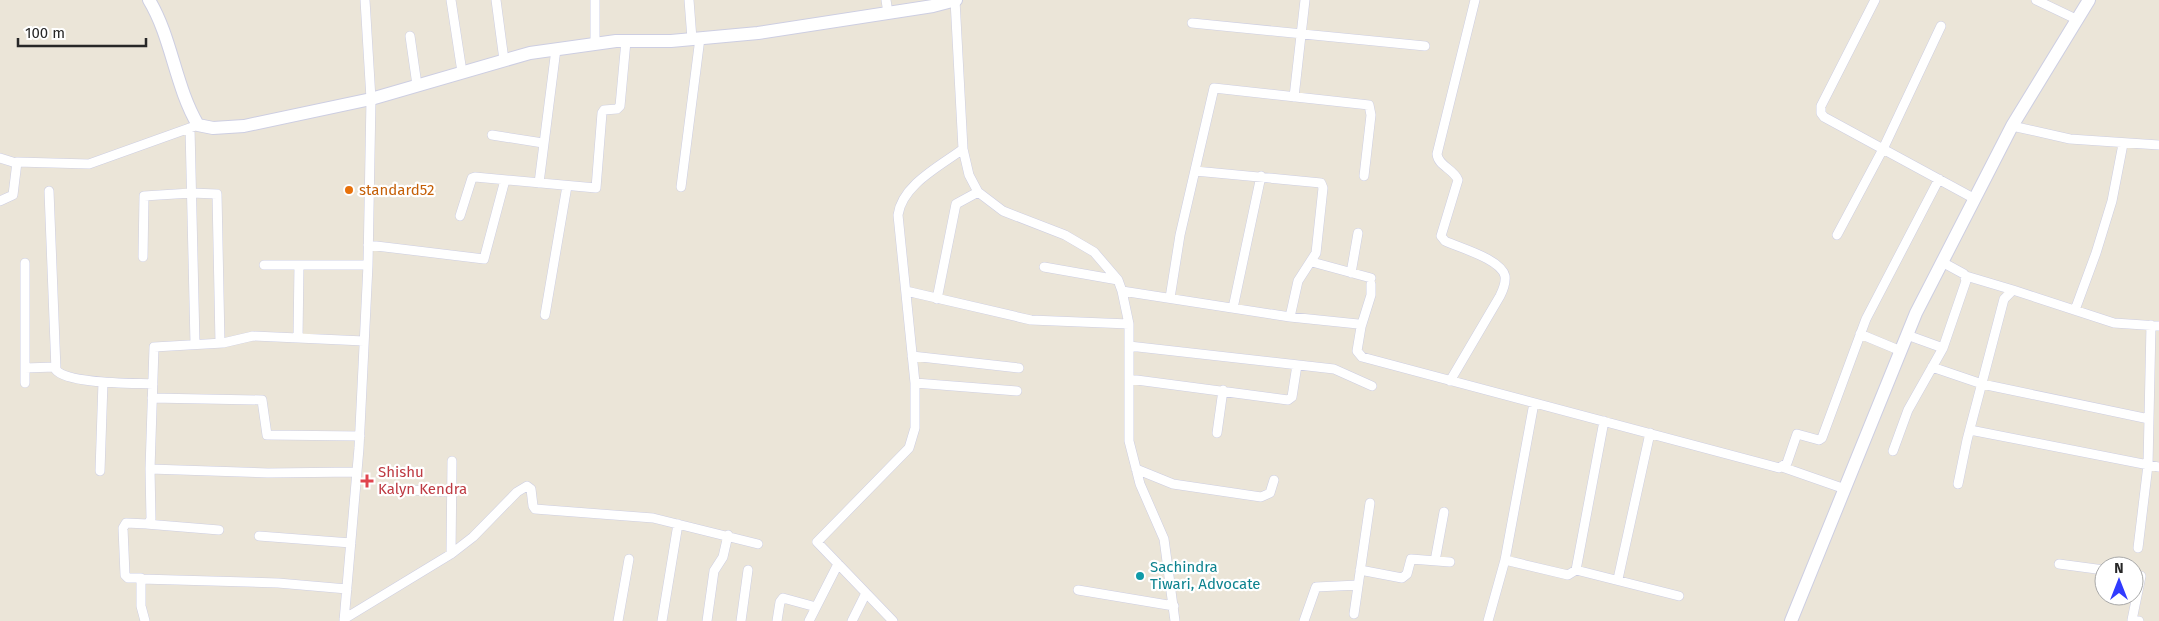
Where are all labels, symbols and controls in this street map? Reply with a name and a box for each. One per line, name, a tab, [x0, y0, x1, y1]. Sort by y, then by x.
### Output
scale bar	[18, 15, 145, 47]
text: 100 m	[25, 24, 65, 42]
place label: standard52	[359, 181, 434, 199]
marker: standard52	[343, 184, 355, 196]
place label: Shishu Kalyn Kendra	[378, 463, 467, 498]
marker: Shishu Kalyn Kendra	[360, 474, 374, 488]
north arrow	[2094, 556, 2144, 606]
place label: Sachindra Tiwari, Advocate	[1150, 558, 1261, 593]
text: N	[2114, 560, 2124, 577]
marker: Sachindra Tiwari, Advocate	[1134, 570, 1146, 582]

